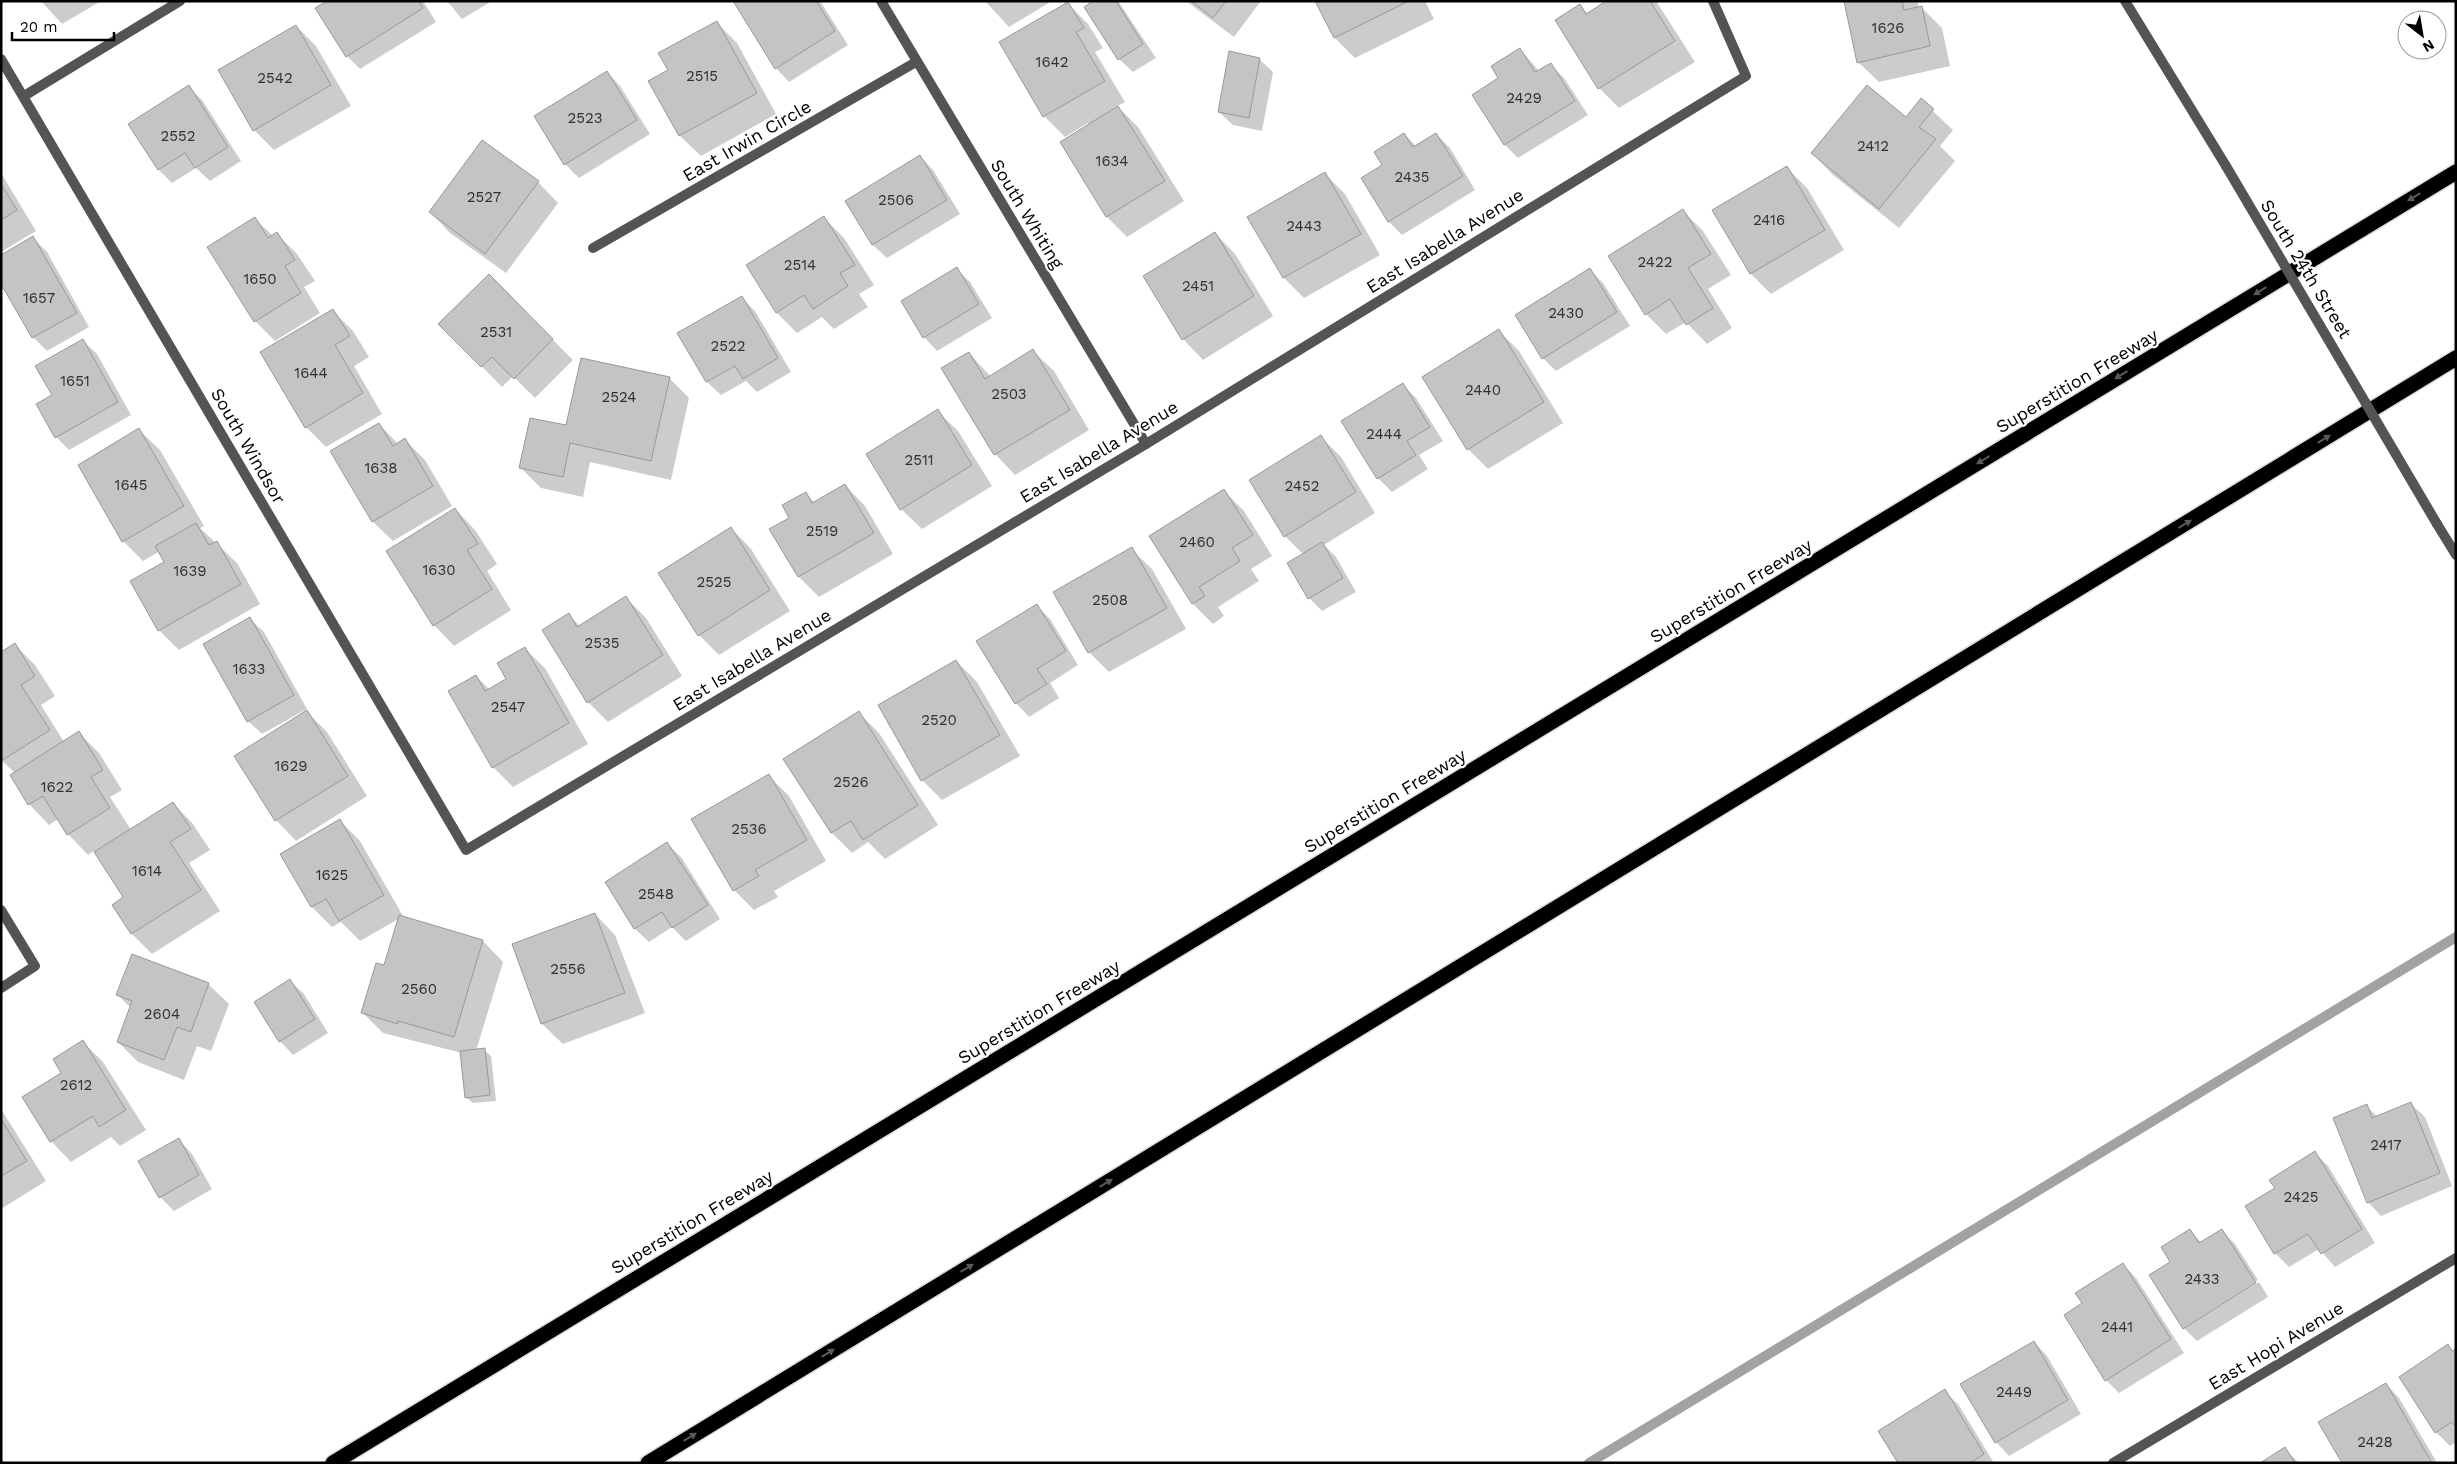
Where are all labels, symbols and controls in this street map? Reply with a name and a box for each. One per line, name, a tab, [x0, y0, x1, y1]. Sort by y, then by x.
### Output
scale bar	[12, 10, 115, 42]
north arrow	[2397, 10, 2447, 60]
text: 20 m	[20, 18, 58, 36]
house number: 1626	[1872, 19, 1904, 37]
text: N	[2420, 37, 2437, 56]
house number: 1642	[1036, 53, 1068, 71]
house number: 2515	[686, 67, 718, 85]
house number: 2542	[257, 69, 293, 87]
house number: 2429	[1506, 89, 1542, 107]
street label: East Irwin Circle	[679, 95, 815, 186]
house number: 2523	[568, 109, 602, 127]
house number: 2552	[161, 127, 195, 145]
house number: 2412	[1857, 137, 1889, 155]
house number: 1634	[1096, 152, 1128, 170]
street label: South Whiting	[986, 155, 1069, 273]
house number: 2435	[1395, 168, 1429, 186]
street label: East Isabella Avenue	[1362, 184, 1527, 298]
house number: 2527	[467, 188, 501, 206]
house number: 2506	[878, 191, 914, 209]
one-way arrow	[2408, 193, 2421, 202]
street label: South 24th Street	[2257, 196, 2356, 342]
house number: 2416	[1753, 211, 1785, 229]
house number: 2443	[1286, 217, 1322, 235]
house number: 2422	[1638, 253, 1672, 271]
house number: 2514	[784, 256, 816, 274]
house number: 1650	[243, 270, 277, 288]
house number: 2451	[1182, 277, 1214, 295]
one-way arrow	[2254, 286, 2267, 295]
house number: 1657	[23, 289, 55, 307]
house number: 2430	[1548, 304, 1584, 322]
house number: 2531	[480, 323, 512, 341]
street label: Superstition Freeway	[1992, 324, 2162, 437]
house number: 2522	[711, 337, 745, 355]
house number: 1644	[294, 364, 328, 382]
one-way arrow	[2115, 371, 2128, 380]
house number: 1651	[60, 372, 90, 390]
house number: 2440	[1465, 381, 1501, 399]
street label: South Windsor	[207, 384, 290, 507]
house number: 2503	[991, 385, 1027, 403]
house number: 2524	[602, 388, 636, 406]
street label: East Isabella Avenue	[1016, 396, 1182, 507]
house number: 2444	[1366, 425, 1402, 443]
one-way arrow	[2317, 434, 2330, 444]
house number: 2511	[904, 451, 934, 469]
one-way arrow	[1976, 455, 1989, 464]
house number: 1638	[365, 459, 397, 477]
house number: 1645	[115, 476, 147, 494]
house number: 2452	[1285, 477, 1319, 495]
one-way arrow	[2178, 519, 2191, 528]
house number: 2519	[806, 522, 838, 540]
house number: 2460	[1179, 533, 1215, 551]
street label: Superstition Freeway	[1646, 534, 1816, 647]
house number: 1630	[422, 561, 456, 579]
house number: 1639	[174, 562, 206, 580]
house number: 2525	[697, 573, 731, 591]
house number: 2508	[1092, 591, 1128, 609]
street label: East Isabella Avenue	[669, 604, 835, 715]
house number: 2535	[585, 634, 619, 652]
house number: 1633	[233, 660, 265, 678]
house number: 2547	[491, 698, 525, 716]
house number: 2520	[921, 711, 957, 729]
street label: Superstition Freeway	[1300, 744, 1470, 857]
house number: 1629	[275, 757, 307, 775]
house number: 2526	[833, 773, 869, 791]
house number: 1622	[41, 778, 73, 796]
house number: 2536	[731, 820, 767, 838]
house number: 1614	[132, 862, 162, 880]
house number: 1625	[316, 866, 348, 884]
house number: 2548	[638, 885, 674, 903]
street label: Superstition Freeway	[954, 955, 1124, 1068]
house number: 2556	[550, 960, 586, 978]
house number: 2560	[401, 980, 437, 998]
house number: 2604	[144, 1005, 180, 1023]
house number: 2612	[60, 1076, 92, 1094]
house number: 2417	[2370, 1136, 2402, 1154]
street label: Superstition Freeway	[607, 1165, 777, 1278]
one-way arrow	[1099, 1179, 1112, 1188]
house number: 2425	[2284, 1188, 2318, 1206]
one-way arrow	[960, 1263, 974, 1272]
house number: 2433	[2185, 1270, 2219, 1288]
street label: East Hopi Avenue	[2204, 1297, 2347, 1394]
house number: 2441	[2101, 1318, 2133, 1336]
one-way arrow	[822, 1348, 835, 1357]
house number: 2449	[1996, 1383, 2032, 1401]
one-way arrow	[683, 1433, 696, 1442]
house number: 2428	[2357, 1433, 2393, 1451]

